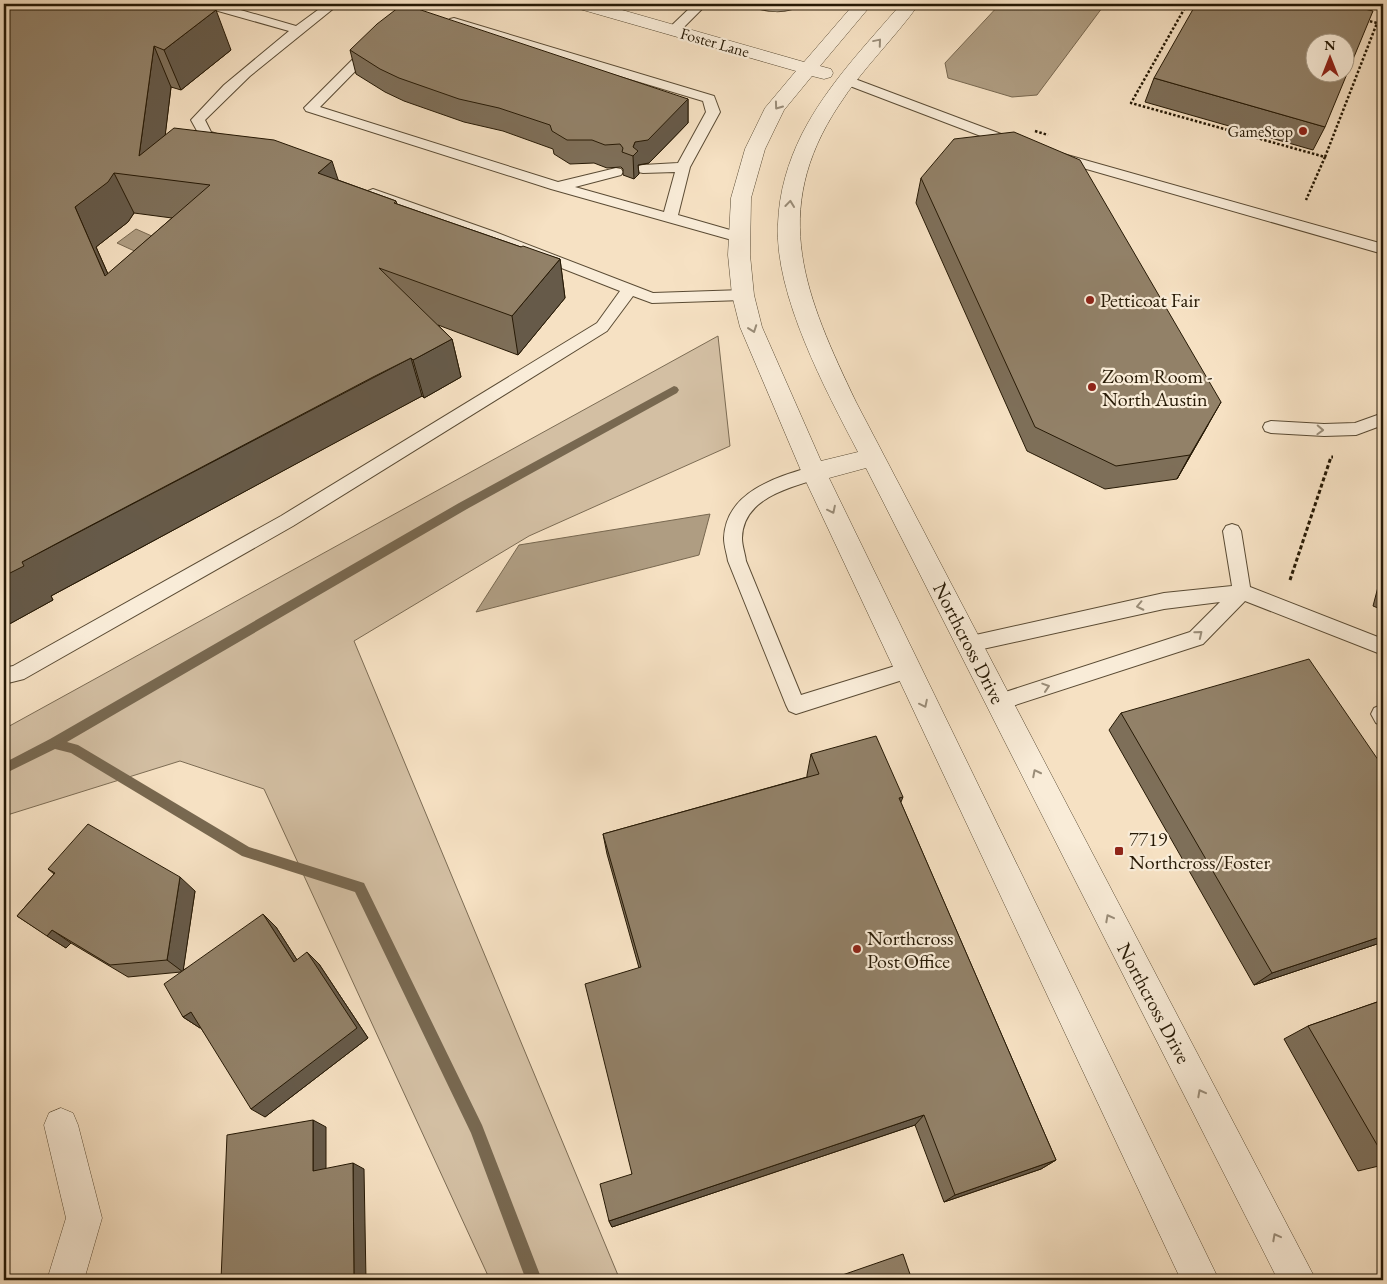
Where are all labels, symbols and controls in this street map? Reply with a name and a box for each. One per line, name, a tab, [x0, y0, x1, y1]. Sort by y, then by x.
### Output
street label: Foster Lane	[678, 23, 752, 62]
north arrow	[1304, 32, 1354, 82]
text: N	[1324, 36, 1336, 54]
one-way arrow	[873, 39, 882, 48]
one-way arrow	[775, 100, 784, 110]
place label: GameStop	[1228, 121, 1293, 142]
marker: GameStop	[1297, 125, 1309, 137]
one-way arrow	[784, 200, 795, 208]
place label: Petticoat Fair	[1100, 287, 1200, 313]
marker: Petticoat Fair	[1084, 294, 1096, 306]
one-way arrow	[747, 324, 757, 333]
place label: Zoom Room - North Austin	[1102, 363, 1213, 412]
marker: Zoom Room - North Austin	[1086, 381, 1098, 393]
one-way arrow	[1316, 424, 1324, 435]
one-way arrow	[826, 505, 836, 514]
street label: Northcross Drive	[927, 578, 1011, 708]
one-way arrow	[1136, 600, 1145, 611]
one-way arrow	[1193, 631, 1203, 640]
one-way arrow	[1041, 683, 1050, 693]
one-way arrow	[918, 699, 929, 708]
one-way arrow	[1031, 769, 1042, 778]
place label: 7719 Northcross/Foster	[1129, 826, 1270, 875]
marker: 7719 Northcross/Foster	[1113, 845, 1125, 857]
one-way arrow	[1105, 914, 1115, 923]
place label: Northcross Post Office	[867, 925, 953, 974]
street label: Northcross Drive	[1111, 938, 1197, 1068]
marker: Northcross Post Office	[851, 943, 863, 955]
one-way arrow	[1197, 1089, 1207, 1098]
one-way arrow	[1272, 1233, 1282, 1242]

